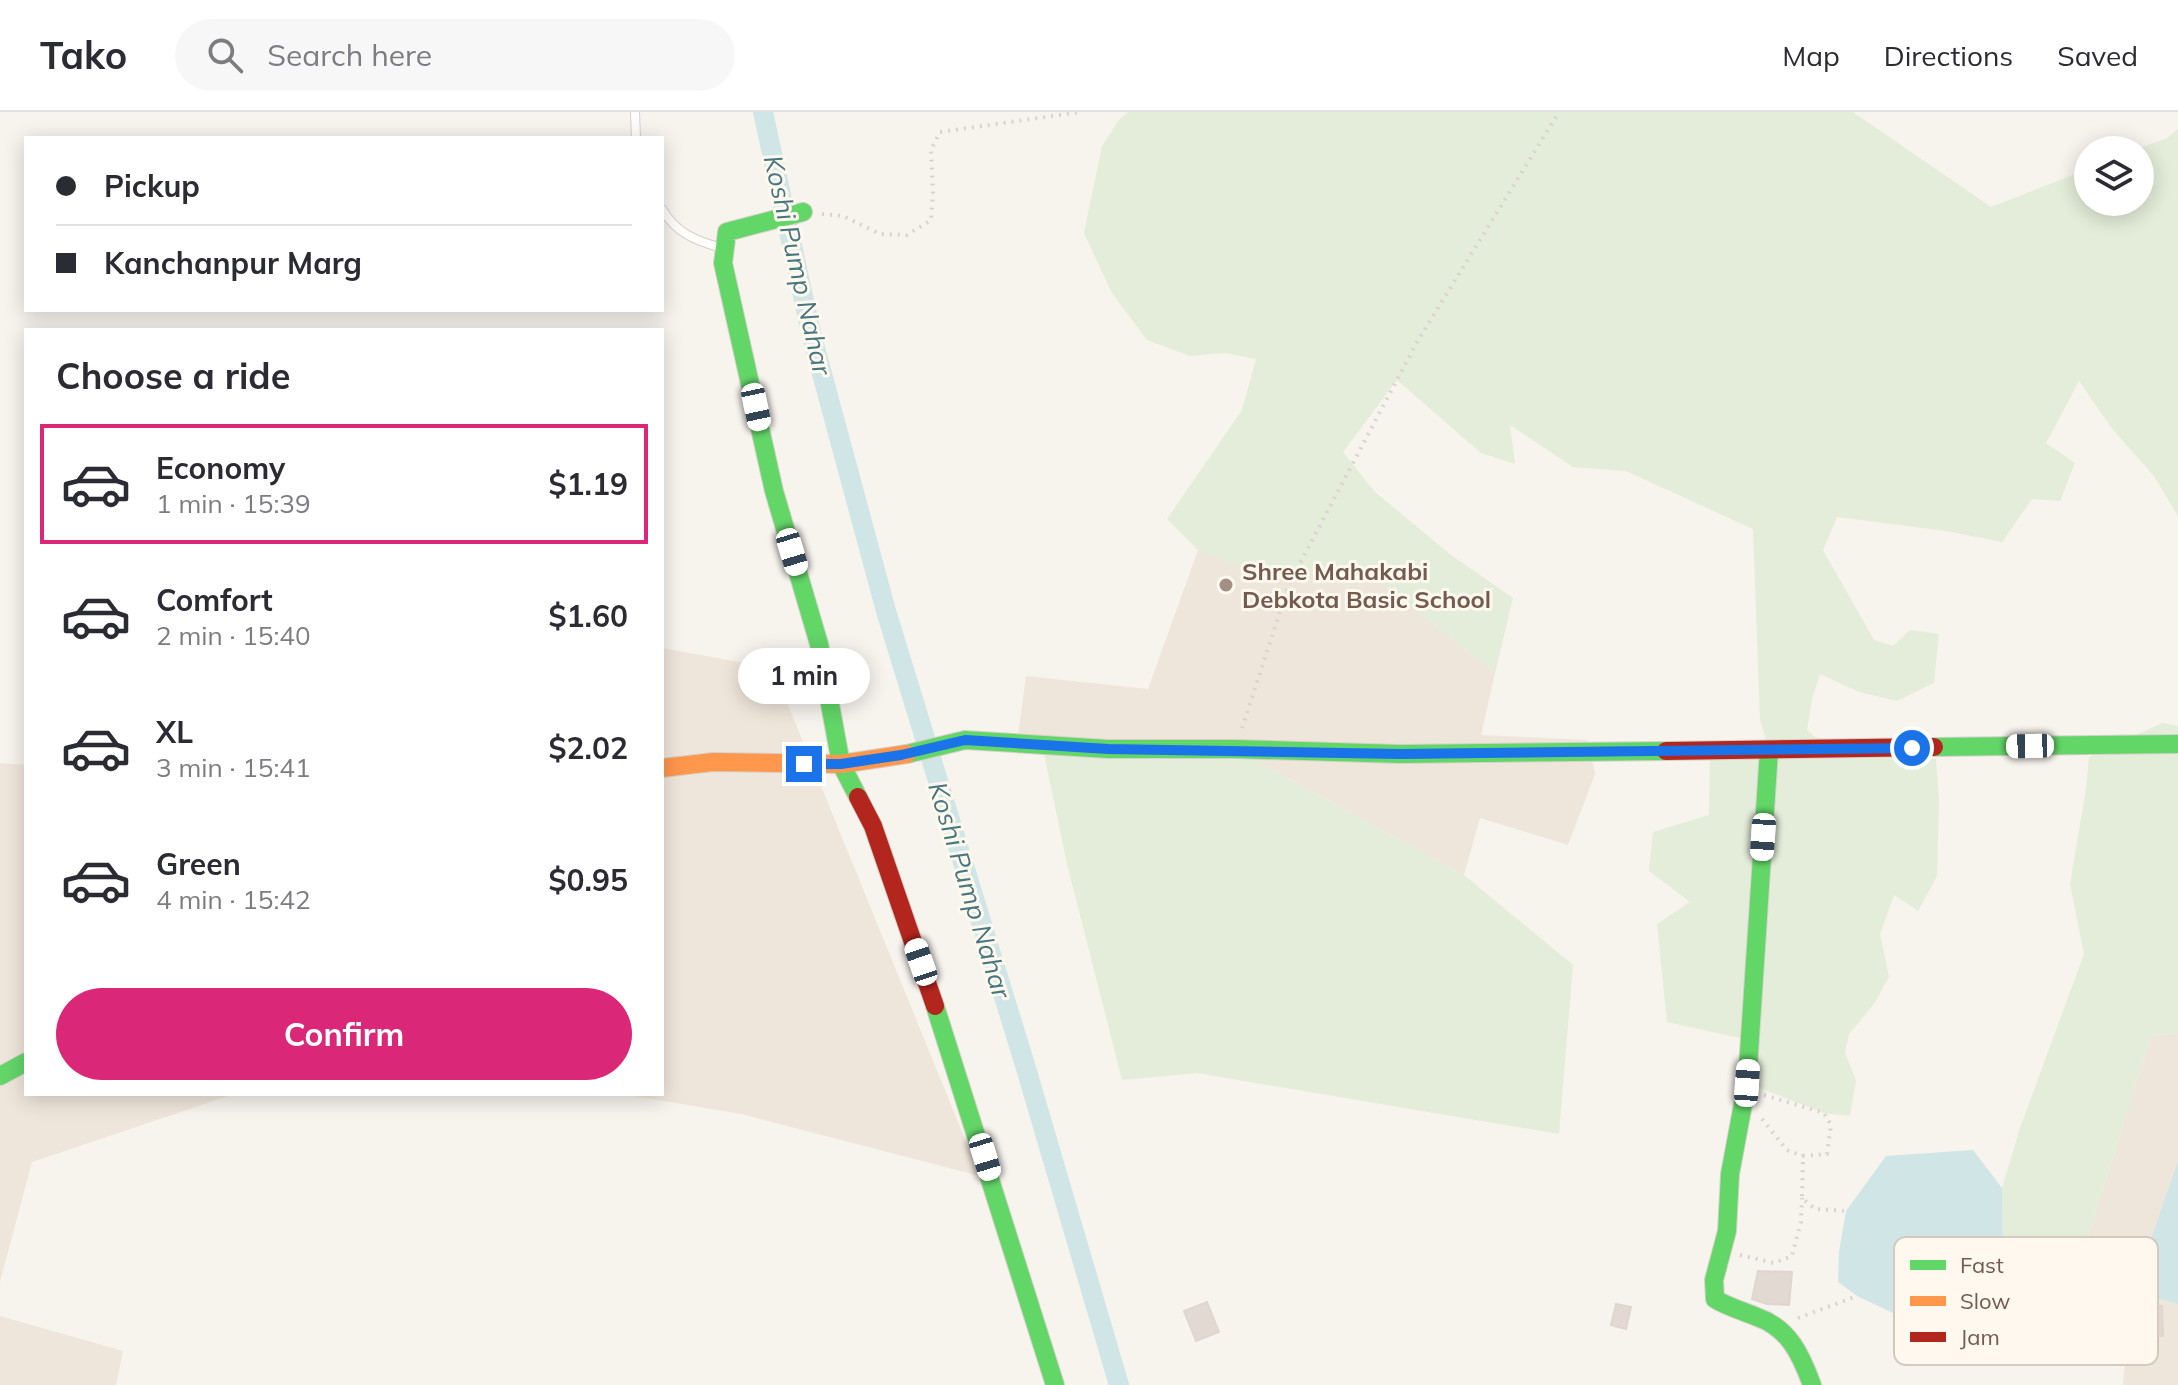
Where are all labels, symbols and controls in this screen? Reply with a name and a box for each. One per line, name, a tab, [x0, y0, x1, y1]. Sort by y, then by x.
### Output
search box	[175, 19, 735, 91]
text: Tako	[40, 31, 127, 79]
icon: search	[203, 33, 247, 77]
text: Search here	[267, 36, 432, 74]
text: Map	[1782, 38, 1840, 73]
text: Directions	[1884, 38, 2013, 73]
text: Saved	[2057, 38, 2138, 73]
map controls	[2074, 136, 2154, 216]
button: layers	[2074, 136, 2154, 216]
water label: Koshi Pump Nahar	[757, 152, 840, 380]
text: Pickup	[104, 167, 200, 205]
text: Kanchanpur Marg	[104, 244, 362, 282]
text: Choose a ride	[56, 353, 290, 398]
car	[739, 381, 773, 433]
icon: car	[60, 448, 132, 520]
text: Economy	[156, 449, 285, 487]
text: $1.19	[549, 465, 628, 503]
text: 1 min · 15:39	[156, 487, 311, 520]
car	[774, 526, 810, 578]
place label: Shree Mahakabi Debkota Basic School	[1242, 556, 1491, 614]
marker: Shree Mahakabi Debkota Basic School	[1217, 576, 1235, 594]
icon: car	[60, 580, 132, 652]
text: Comfort	[156, 581, 273, 619]
text: $1.60	[549, 597, 628, 635]
text: 2 min · 15:40	[156, 619, 311, 652]
callout: 1 min	[738, 648, 870, 704]
text: 1 min	[770, 659, 838, 692]
icon: car	[60, 712, 132, 784]
text: XL	[156, 713, 193, 751]
text: $2.02	[549, 729, 628, 767]
route start	[1894, 730, 1930, 766]
car	[2006, 734, 2054, 758]
route end	[786, 746, 822, 782]
text: 3 min · 15:41	[156, 751, 311, 784]
water label: Koshi Pump Nahar	[921, 778, 1019, 1004]
car	[1749, 812, 1777, 862]
icon: car	[60, 844, 132, 916]
text: Green	[156, 845, 241, 883]
text: $0.95	[549, 861, 628, 899]
text: 4 min · 15:42	[156, 883, 311, 916]
car	[902, 935, 940, 989]
button: Confirm	[56, 988, 632, 1080]
car	[1733, 1058, 1761, 1108]
car	[967, 1131, 1003, 1183]
legend	[1894, 1237, 2158, 1365]
text: Fast	[1960, 1251, 2004, 1279]
text: Slow	[1960, 1287, 2010, 1315]
text: Jam	[1960, 1323, 2000, 1351]

